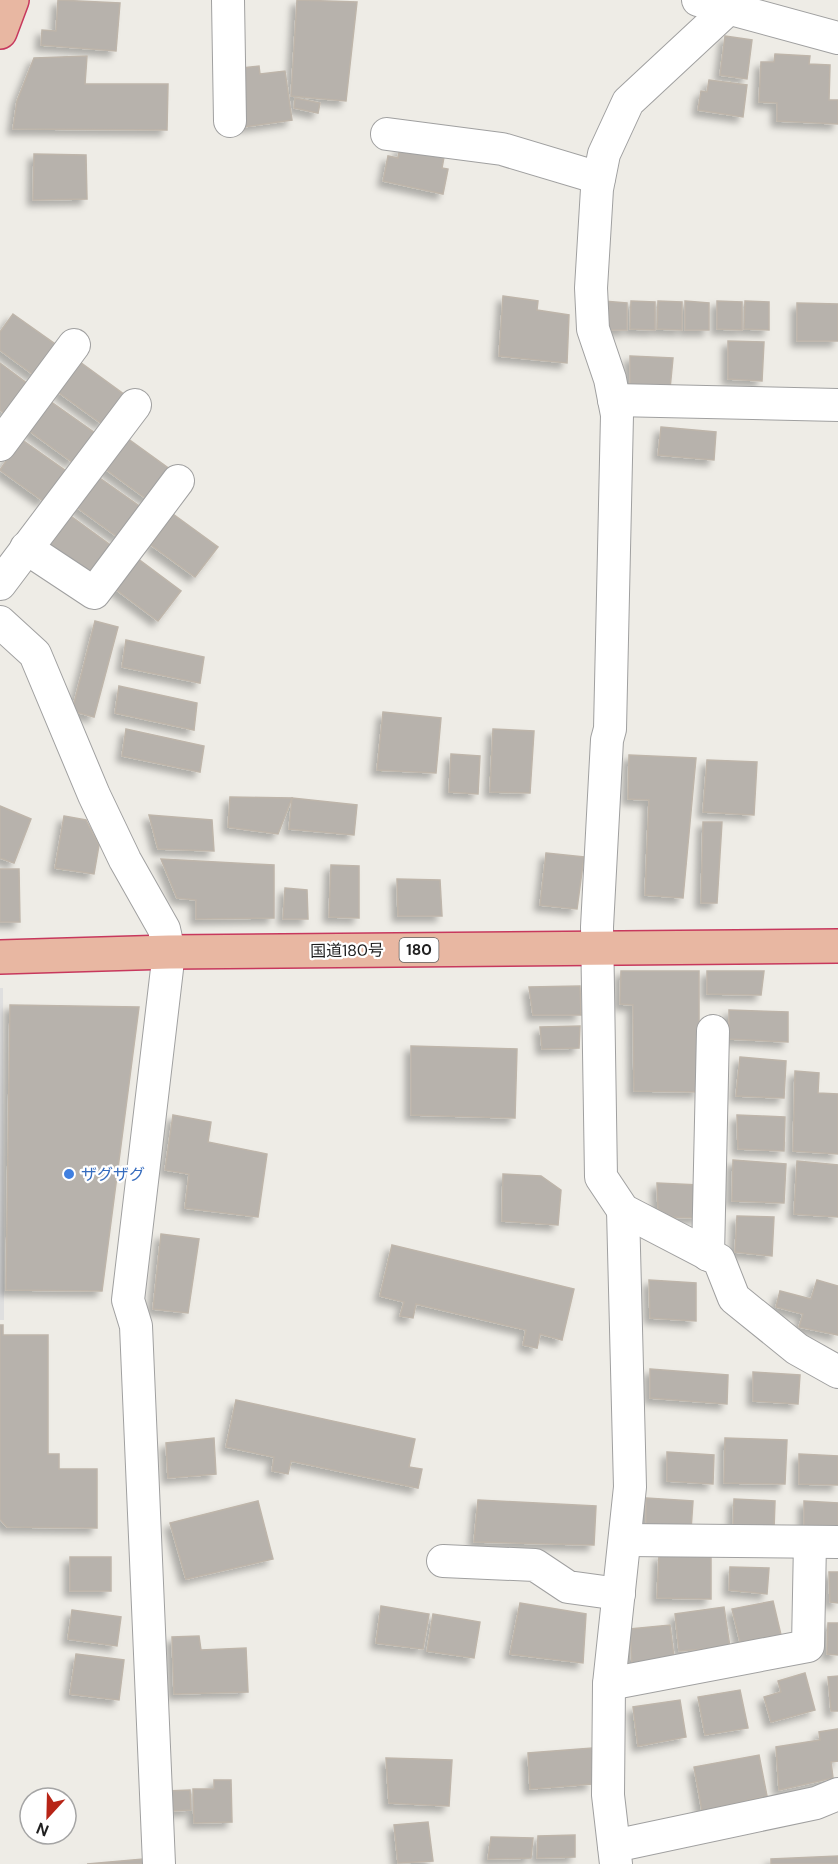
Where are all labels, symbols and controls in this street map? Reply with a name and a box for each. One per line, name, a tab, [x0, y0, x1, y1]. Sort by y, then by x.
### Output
road number: 180	[400, 938, 438, 962]
street label: 国道180号	[310, 939, 384, 962]
place label: ザグザグ	[81, 1164, 145, 1185]
marker: ザグザグ	[62, 1167, 76, 1181]
north arrow	[18, 1786, 78, 1846]
text: N	[33, 1818, 52, 1841]

